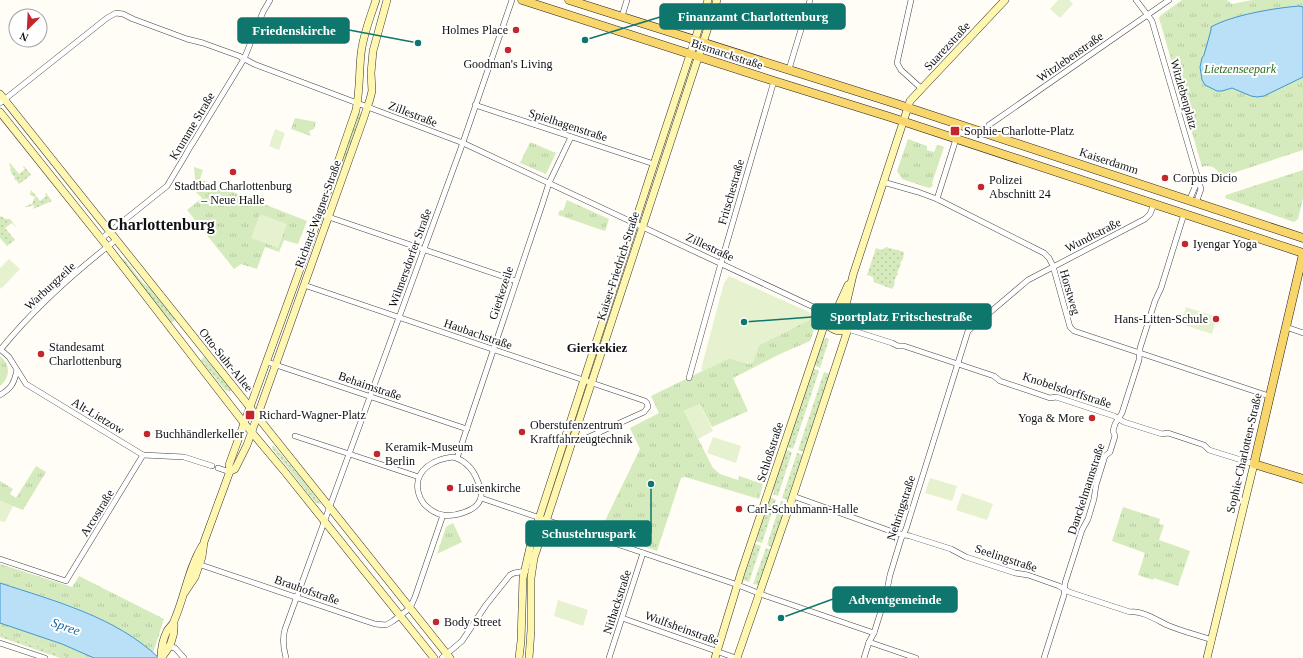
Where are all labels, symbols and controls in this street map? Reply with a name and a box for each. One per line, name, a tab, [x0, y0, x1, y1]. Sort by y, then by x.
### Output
callout: Finanzamt Charlottenburg	[660, 4, 845, 29]
north arrow	[8, 8, 48, 48]
text: Finanzamt Charlottenburg	[678, 9, 829, 24]
callout: Friedenskirche	[238, 18, 349, 43]
street label: Suarezstraße	[921, 19, 973, 73]
text: Friedenskirche	[252, 23, 336, 38]
place label: Holmes Place	[442, 23, 508, 37]
marker: Holmes Place	[511, 25, 521, 35]
street label: Witzlebenstraße	[1034, 29, 1106, 85]
text: N	[18, 30, 30, 44]
street label: Bismarckstraße	[689, 36, 765, 72]
marker: Goodman's Living	[503, 45, 513, 55]
place label: Goodman's Living	[463, 57, 553, 71]
street label: Witzlebenplatz	[1167, 57, 1201, 131]
park label: Lietzenseepark	[1203, 62, 1277, 76]
street label: Krumme Straße	[166, 90, 218, 162]
street label: Zillestraße	[387, 98, 439, 130]
street label: Spielhagenstraße	[527, 106, 609, 144]
place label: Sophie-Charlotte-Platz	[964, 124, 1074, 138]
marker: Sophie-Charlotte-Platz	[949, 125, 961, 137]
street label: Kaiserdamm	[1078, 145, 1141, 177]
street label: Richard-Wagner-Straße	[292, 158, 344, 270]
street label: Fritschestraße	[715, 158, 747, 226]
marker: Stadtbad Charlottenburg – Neue Halle	[228, 167, 238, 177]
place label: Corpus Dicio	[1173, 171, 1237, 185]
place label: Polizei Abschnitt 24	[989, 173, 1051, 201]
marker: Corpus Dicio	[1160, 173, 1170, 183]
place label: Stadtbad Charlottenburg – Neue Halle	[174, 179, 292, 207]
marker: Polizei Abschnitt 24	[976, 182, 986, 192]
street label: Wilmersdorfer Straße	[386, 207, 434, 309]
street label: Kaiser-Friedrich-Straße	[594, 210, 642, 322]
street label: Wundtstraße	[1063, 215, 1123, 255]
district label: Charlottenburg	[107, 216, 215, 234]
street label: Zillestraße	[684, 230, 736, 264]
place label: Iyengar Yoga	[1193, 237, 1258, 251]
marker: Iyengar Yoga	[1180, 239, 1190, 249]
street label: Warburgzeile	[22, 259, 78, 313]
street label: Gierkezeile	[486, 265, 516, 321]
street label: Horstweg	[1057, 268, 1083, 316]
callout: Sportplatz Fritschestraße	[812, 304, 991, 329]
text: Sportplatz Fritschestraße	[830, 309, 972, 324]
place label: Hans-Litten-Schule	[1114, 312, 1208, 326]
marker: Hans-Litten-Schule	[1211, 314, 1221, 324]
street label: Haubachstraße	[442, 316, 514, 352]
street label: Otto-Suhr-Allee	[196, 325, 256, 395]
place label: Standesamt Charlottenburg	[49, 340, 121, 368]
district label: Gierkekiez	[567, 340, 628, 355]
marker: Standesamt Charlottenburg	[36, 349, 46, 359]
street label: Behaimstraße	[337, 369, 403, 403]
street label: Knobelsdorffstraße	[1021, 369, 1113, 411]
street label: Sophie-Charlotten-Straße	[1223, 392, 1265, 514]
street label: Alt-Lietzow	[69, 395, 127, 437]
place label: Richard-Wagner-Platz	[259, 408, 366, 422]
marker: Richard-Wagner-Platz	[244, 409, 256, 421]
place label: Yoga & More	[1018, 411, 1084, 425]
marker: Yoga & More	[1087, 413, 1097, 423]
place label: Oberstufenzentrum Kraftfahrzeugtechnik	[530, 418, 633, 446]
street label: Schloßstraße	[754, 420, 786, 484]
place label: Buchhändlerkeller	[155, 427, 244, 441]
marker: Oberstufenzentrum Kraftfahrzeugtechnik	[517, 427, 527, 437]
marker: Buchhändlerkeller	[142, 429, 152, 439]
place label: Keramik-Museum Berlin	[385, 440, 474, 468]
street label: Danckelmannstraße	[1065, 442, 1107, 536]
marker: Keramik-Museum Berlin	[372, 449, 382, 459]
street label: Nehringstraße	[884, 474, 918, 542]
place label: Luisenkirche	[458, 481, 521, 495]
marker: Luisenkirche	[445, 483, 455, 493]
street label: Arcostraße	[77, 487, 117, 539]
place label: Carl-Schuhmann-Halle	[747, 502, 858, 516]
marker: Carl-Schuhmann-Halle	[734, 504, 744, 514]
callout: Schustehruspark	[526, 521, 651, 546]
text: Schustehruspark	[542, 526, 637, 541]
street label: Seelingstraße	[973, 541, 1039, 575]
street label: Nithackstraße	[600, 568, 634, 636]
street label: Brauhofstraße	[273, 572, 341, 608]
callout: Adventgemeinde	[833, 587, 957, 612]
text: Adventgemeinde	[848, 592, 942, 607]
street label: Wulfsheinstraße	[643, 608, 721, 648]
water label: Spree	[50, 615, 82, 638]
place label: Body Street	[444, 615, 502, 629]
marker: Body Street	[431, 617, 441, 627]

